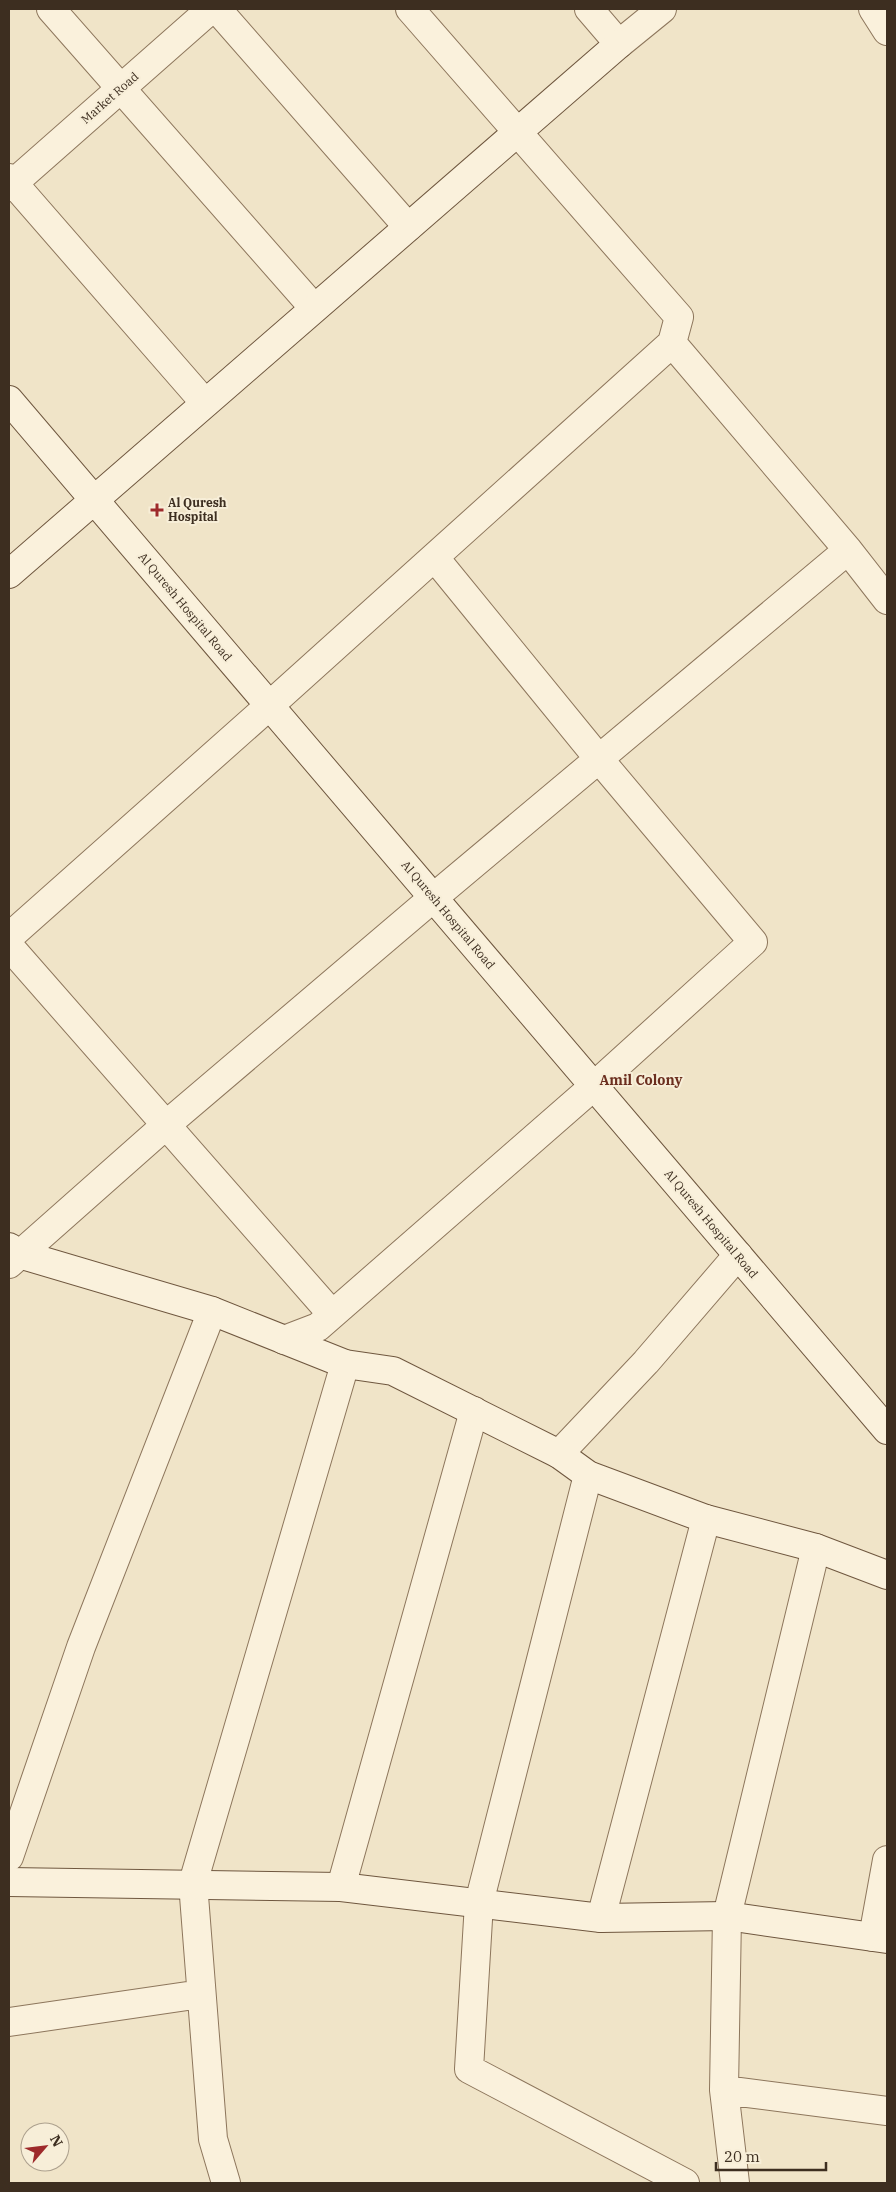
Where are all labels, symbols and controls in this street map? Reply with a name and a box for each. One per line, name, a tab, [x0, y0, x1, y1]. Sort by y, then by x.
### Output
street label: Market Road	[78, 69, 141, 127]
place label: Al Quresh Hospital	[168, 495, 227, 524]
marker: Al Quresh Hospital	[150, 503, 164, 517]
street label: Al Quresh Hospital Road	[135, 549, 235, 664]
street label: Al Quresh Hospital Road	[398, 857, 498, 972]
district label: Amil Colony	[600, 1071, 683, 1089]
street label: Al Quresh Hospital Road	[661, 1166, 761, 1281]
north arrow	[20, 2122, 70, 2172]
text: N	[46, 2132, 67, 2150]
scale bar	[716, 2140, 826, 2172]
text: 20 m	[724, 2147, 760, 2166]

